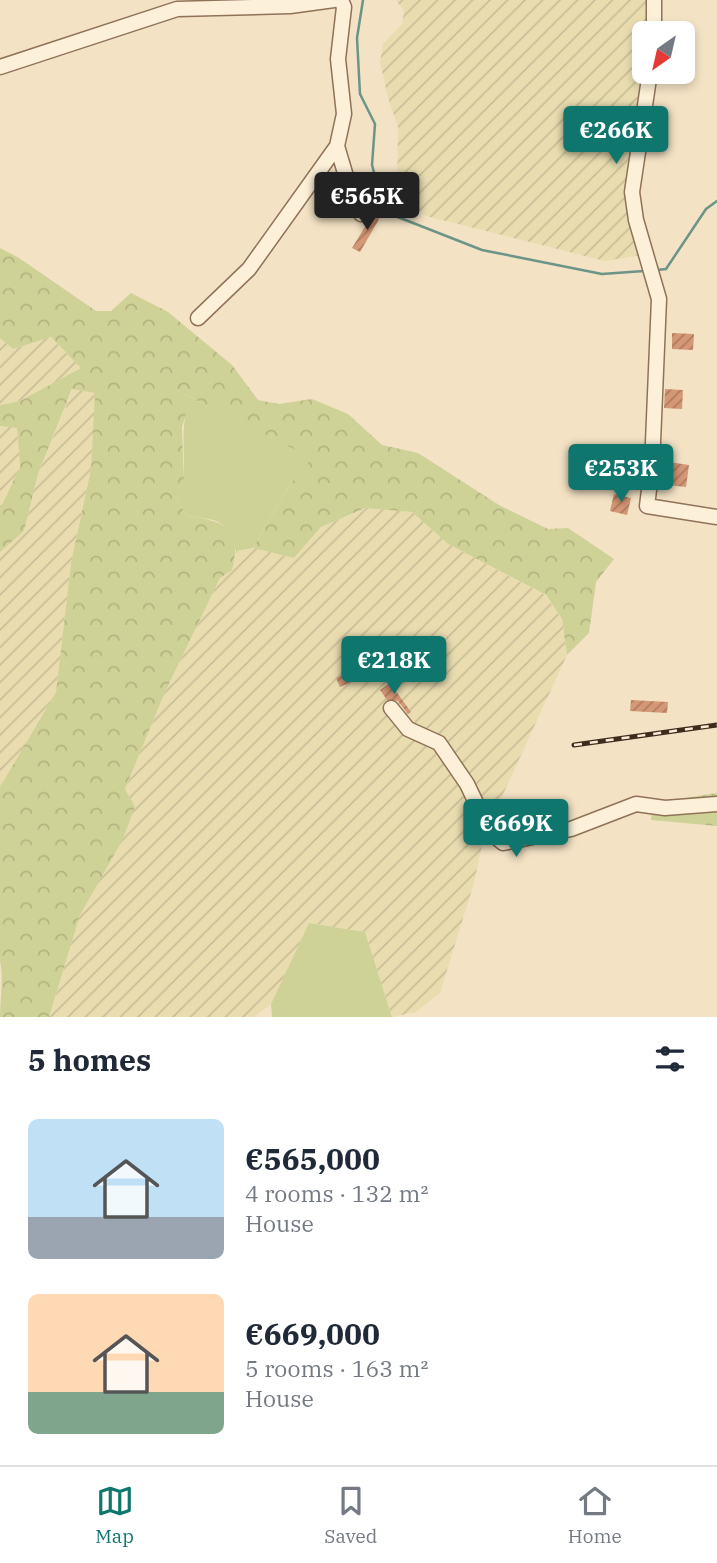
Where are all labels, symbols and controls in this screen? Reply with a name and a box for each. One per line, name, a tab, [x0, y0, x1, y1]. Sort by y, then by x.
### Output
north arrow	[632, 21, 695, 84]
map controls	[632, 21, 695, 84]
pin: €266K	[567, 106, 665, 166]
text: €266K	[579, 114, 653, 144]
pin: €565K	[318, 173, 416, 232]
text: €565K	[330, 180, 404, 210]
pin: €253K	[572, 444, 670, 504]
text: €253K	[584, 452, 658, 482]
pin: €218K	[345, 636, 443, 696]
text: €218K	[357, 644, 431, 674]
pin: €669K	[467, 800, 565, 859]
text: €669K	[479, 807, 553, 837]
text: 5 homes	[28, 1040, 151, 1079]
icon: filters	[651, 1040, 689, 1078]
text: €565,000	[245, 1139, 380, 1178]
icon: home	[84, 1147, 168, 1231]
text: 4 rooms · 132 m²	[245, 1178, 428, 1208]
text: House	[245, 1208, 314, 1238]
text: €669,000	[245, 1314, 380, 1353]
icon: home	[84, 1322, 168, 1406]
text: 5 rooms · 163 m²	[245, 1353, 428, 1383]
text: House	[245, 1383, 314, 1413]
tab: Map	[95, 1482, 134, 1548]
tab: Saved	[324, 1482, 377, 1548]
tab: Home	[568, 1482, 622, 1548]

